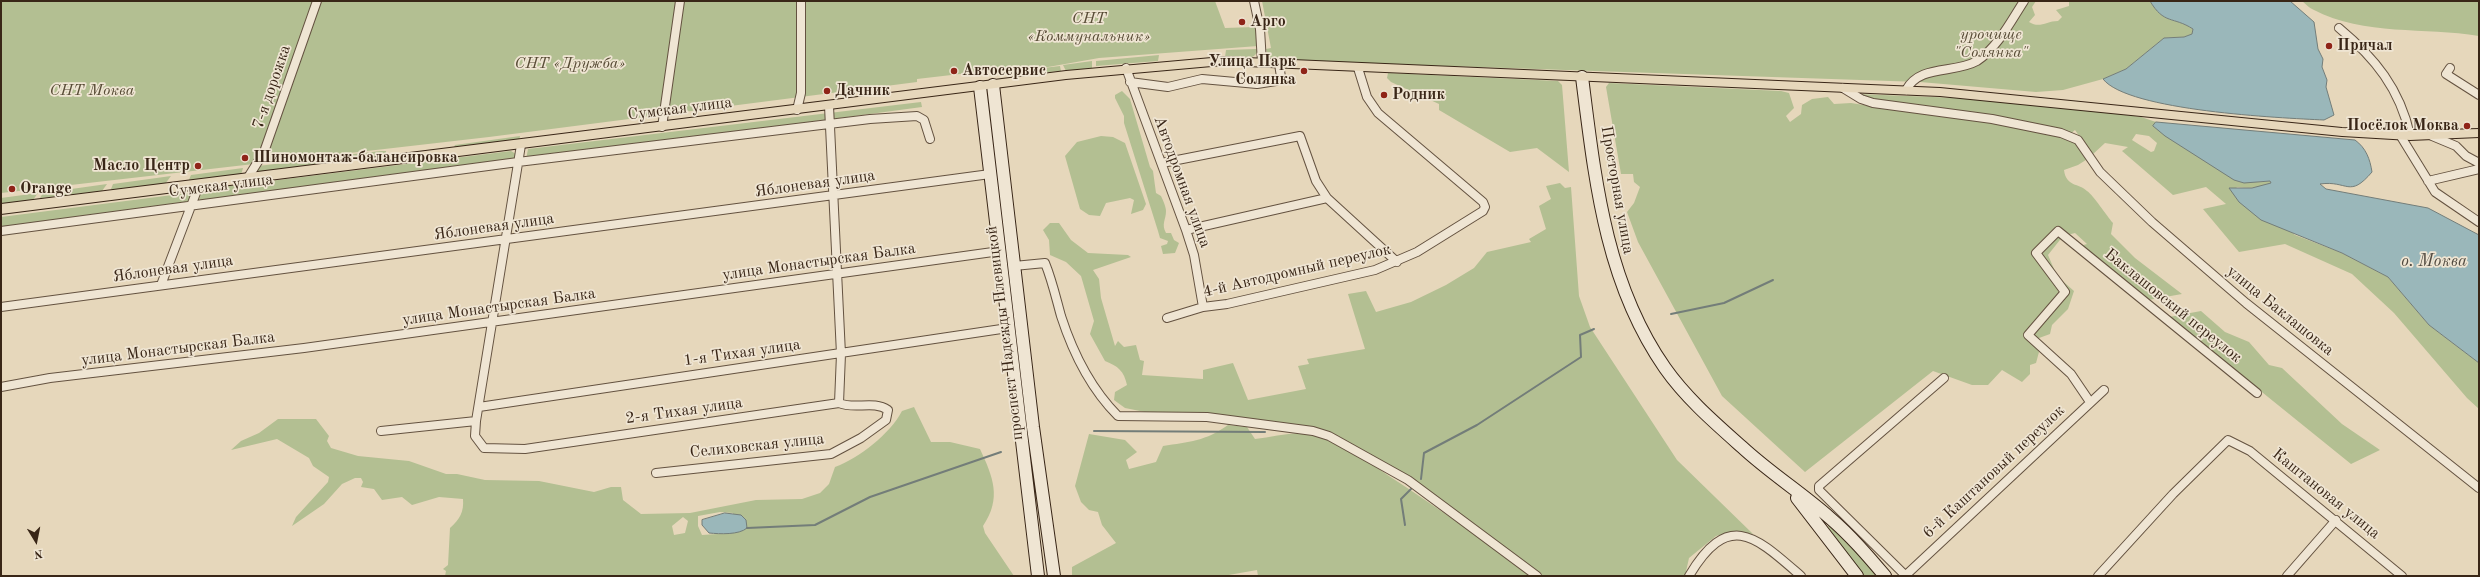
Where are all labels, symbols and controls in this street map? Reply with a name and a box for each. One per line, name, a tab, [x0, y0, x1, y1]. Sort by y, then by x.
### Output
park label: СНТ «Коммунальник»	[1028, 9, 1150, 47]
place label: Арго	[1250, 12, 1286, 32]
marker: Арго	[1237, 17, 1247, 27]
park label: урочище "Солянка"	[1954, 25, 2028, 63]
place label: Причал	[2337, 36, 2393, 56]
marker: Причал	[2324, 41, 2334, 51]
street label: 7-я дорожка	[249, 43, 295, 131]
place label: Улица Парк Солянка	[1208, 52, 1296, 90]
park label: СНТ «Дружба»	[515, 54, 625, 74]
place label: Автосервис	[962, 61, 1046, 81]
marker: Автосервис	[949, 66, 959, 76]
marker: Улица Парк Солянка	[1299, 66, 1309, 76]
park label: СНТ Моква	[50, 81, 134, 101]
place label: Дачник	[835, 81, 890, 101]
place label: Родник	[1392, 85, 1445, 105]
marker: Дачник	[822, 86, 832, 96]
marker: Родник	[1379, 90, 1389, 100]
street label: Сумская улица	[627, 93, 733, 125]
street label: Автодромная улица	[1149, 114, 1215, 250]
place label: Посёлок Моква	[2347, 116, 2459, 136]
marker: Посёлок Моква	[2462, 121, 2472, 131]
street label: Просторная улица	[1596, 124, 1638, 256]
place label: Шиномонтаж-балансировка	[253, 148, 458, 168]
marker: Шиномонтаж-балансировка	[240, 153, 250, 163]
place label: Масло Центр	[93, 156, 190, 176]
marker: Масло Центр	[193, 161, 203, 171]
street label: Яблоневая улица	[754, 166, 876, 202]
street label: Сумская улица	[168, 170, 274, 202]
place label: Orange	[20, 179, 72, 199]
marker: Orange	[7, 184, 17, 194]
street label: Яблоневая улица	[433, 209, 555, 245]
street label: проспект Надежды Плевицкой	[982, 225, 1028, 441]
street label: улица Монастырская Балка	[721, 239, 917, 285]
street label: 4-й Автодромный переулок	[1201, 240, 1393, 302]
street label: Баклашовский переулок	[2100, 245, 2246, 367]
street label: Яблоневая улица	[112, 251, 234, 287]
water label: о. Моква	[2401, 252, 2467, 272]
street label: улица Баклашовка	[2223, 262, 2337, 360]
street label: улица Монастырская Балка	[401, 284, 597, 330]
street label: улица Монастырская Балка	[80, 328, 276, 370]
street label: 1-я Тихая улица	[682, 335, 802, 371]
street label: 2-я Тихая улица	[624, 393, 744, 429]
street label: 6-й Каштановый переулок	[1919, 401, 2069, 543]
street label: Селиховская улица	[689, 429, 825, 463]
street label: Каштановая улица	[2268, 445, 2384, 543]
north arrow	[16, 521, 56, 561]
text: N	[33, 547, 43, 559]

